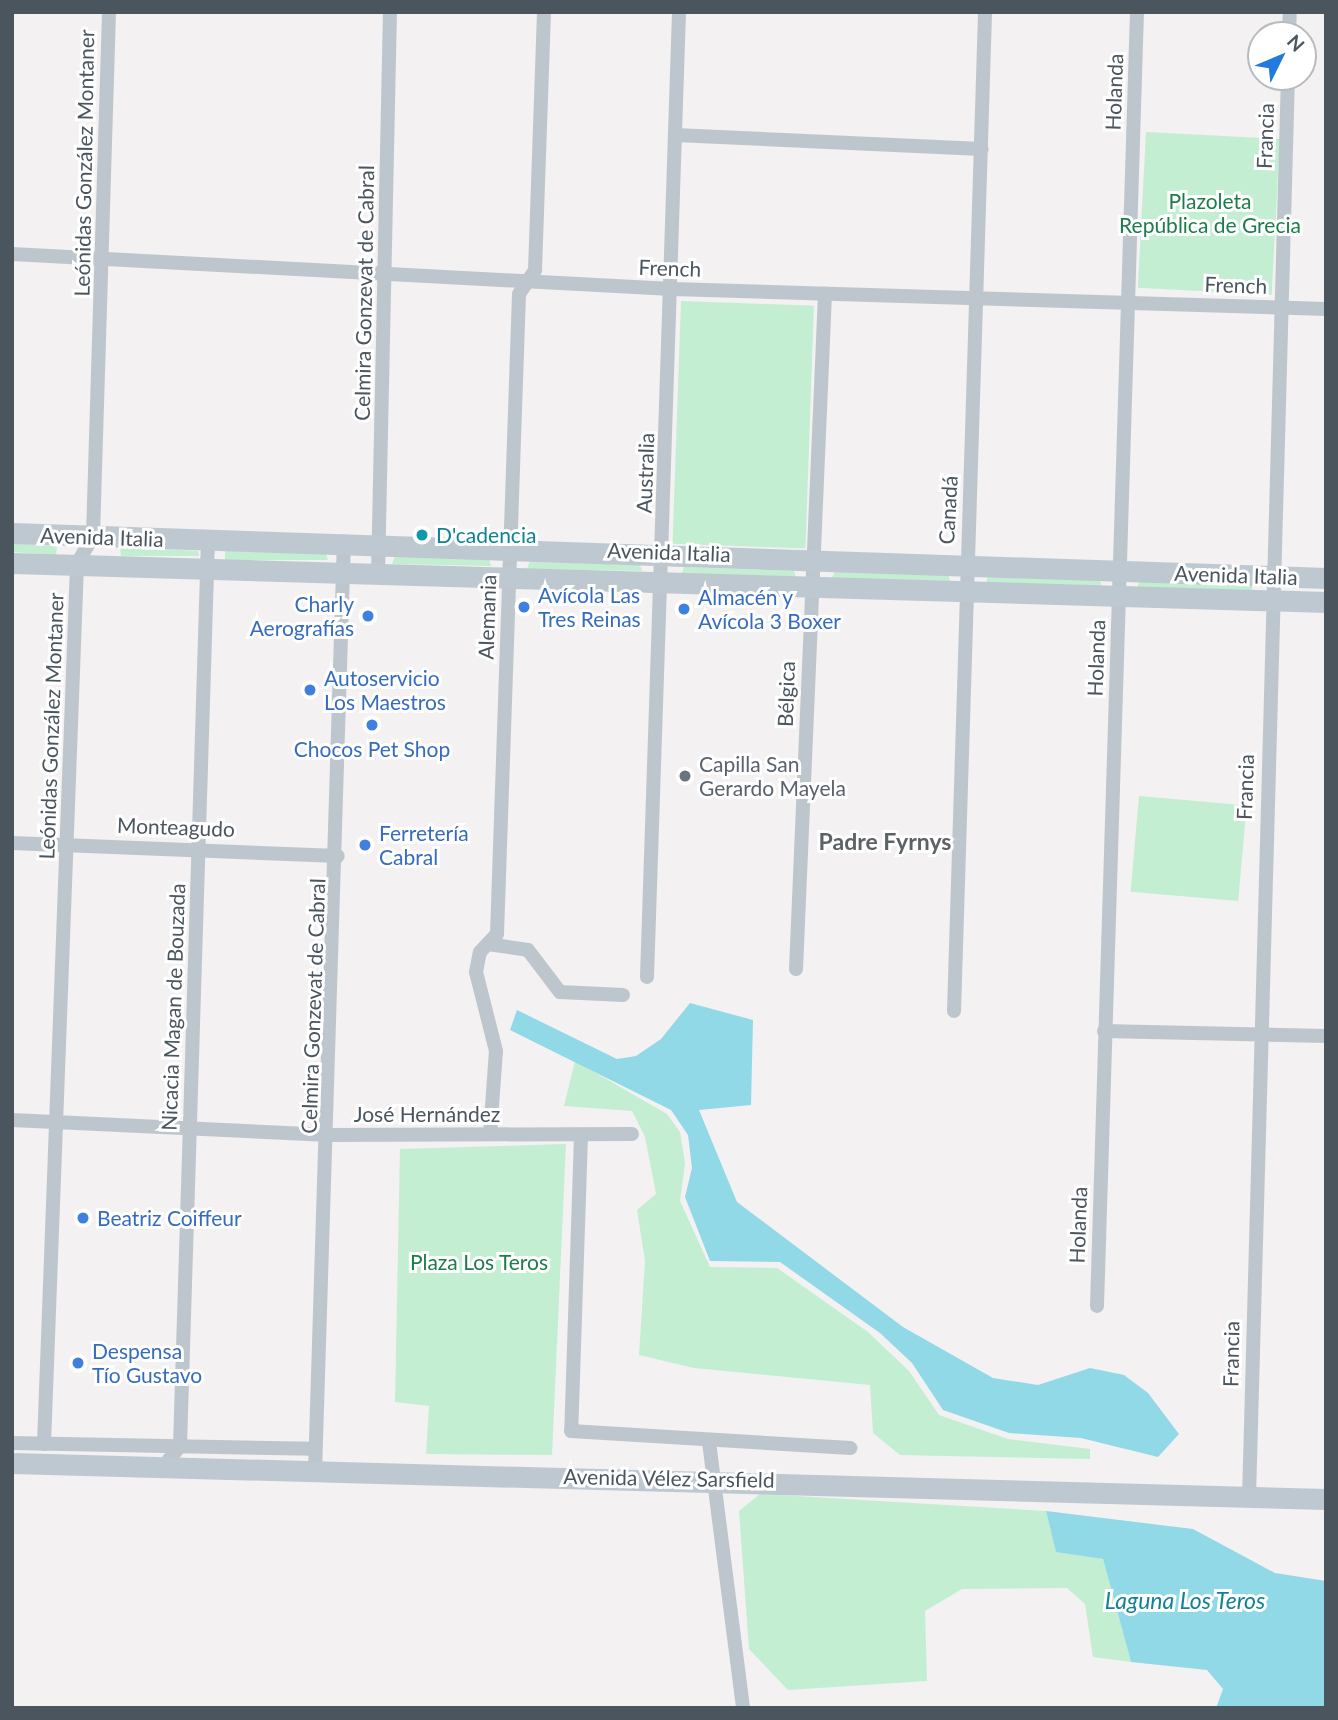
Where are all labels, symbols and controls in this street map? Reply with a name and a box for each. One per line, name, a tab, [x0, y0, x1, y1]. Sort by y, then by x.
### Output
north arrow	[1247, 21, 1317, 91]
street label: Leónidas González Montaner	[69, 29, 99, 297]
text: N	[1283, 29, 1310, 56]
street label: Holanda	[1100, 53, 1128, 131]
street label: Francia	[1251, 103, 1279, 169]
street label: Celmira Gonzevat de Cabral	[349, 165, 379, 421]
park label: Plazoleta República de Grecia	[1119, 188, 1301, 238]
street label: French	[638, 254, 702, 282]
street label: French	[1204, 271, 1268, 299]
street label: Australia	[631, 432, 659, 514]
street label: Canadá	[934, 475, 962, 545]
street label: Avenida Italia	[40, 522, 164, 552]
place label: D'cadencia	[436, 522, 536, 548]
marker: D'cadencia	[414, 527, 430, 543]
street label: Avenida Italia	[607, 537, 731, 567]
street label: Avenida Italia	[1174, 560, 1298, 590]
street label: Alemania	[473, 574, 501, 660]
place label: Avícola Las Tres Reinas	[538, 582, 641, 632]
place label: Almacén y Avícola 3 Boxer	[698, 584, 841, 634]
place label: Charly Aerografías	[250, 591, 354, 641]
street label: Leónidas González Montaner	[34, 592, 68, 860]
marker: Avícola Las Tres Reinas	[516, 599, 532, 615]
marker: Almacén y Avícola 3 Boxer	[676, 601, 692, 617]
marker: Charly Aerografías	[360, 608, 376, 624]
street label: Holanda	[1082, 619, 1110, 697]
street label: Bélgica	[772, 661, 800, 727]
place label: Autoservicio Los Maestros	[324, 665, 446, 715]
marker: Autoservicio Los Maestros	[302, 682, 318, 698]
marker: Chocos Pet Shop	[364, 717, 380, 733]
place label: Chocos Pet Shop	[294, 736, 450, 762]
place label: Capilla San Gerardo Mayela	[699, 751, 846, 801]
street label: Francia	[1231, 754, 1259, 820]
marker: Capilla San Gerardo Mayela	[677, 768, 693, 784]
street label: Monteagudo	[117, 812, 235, 842]
place label: Ferretería Cabral	[379, 820, 469, 870]
district label: Padre Fyrnys	[819, 827, 951, 855]
marker: Ferretería Cabral	[357, 837, 373, 853]
street label: Celmira Gonzevat de Cabral	[296, 878, 330, 1134]
street label: Nicacia Magan de Bouzada	[156, 883, 190, 1131]
street label: José Hernández	[354, 1101, 500, 1127]
street label: Holanda	[1064, 1186, 1092, 1264]
place label: Beatriz Coiffeur	[97, 1205, 242, 1231]
marker: Beatriz Coiffeur	[75, 1210, 91, 1226]
park label: Plaza Los Teros	[410, 1249, 548, 1275]
street label: Francia	[1218, 1321, 1244, 1387]
place label: Despensa Tío Gustavo	[92, 1338, 202, 1388]
marker: Despensa Tío Gustavo	[70, 1355, 86, 1371]
street label: Avenida Vélez Sarsfield	[563, 1464, 775, 1492]
water label: Laguna Los Teros	[1104, 1586, 1266, 1614]

